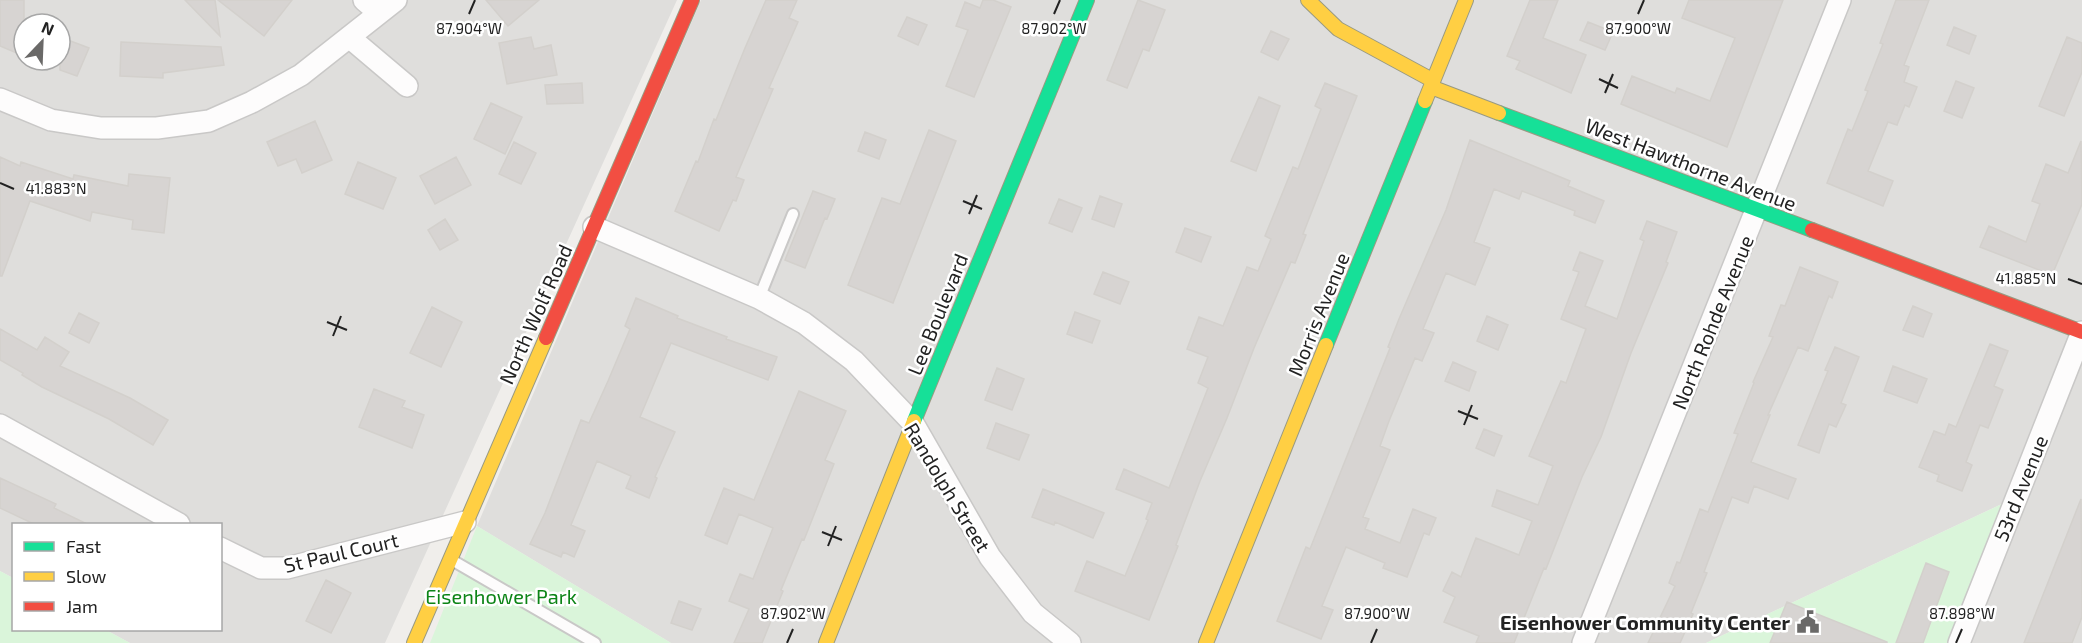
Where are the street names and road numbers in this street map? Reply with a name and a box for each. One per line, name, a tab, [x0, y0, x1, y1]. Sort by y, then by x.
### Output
street label: West Hawthorne Avenue	[1582, 113, 1800, 215]
street label: North Rohde Avenue	[1666, 231, 1758, 413]
street label: North Wolf Road	[493, 240, 577, 388]
street label: Morris Avenue	[1282, 249, 1354, 379]
street label: Lee Boulevard	[902, 250, 972, 378]
street label: Randolph Street	[900, 418, 996, 556]
street label: 53rd Avenue	[1988, 432, 2052, 544]
street label: St Paul Court	[281, 527, 401, 577]

